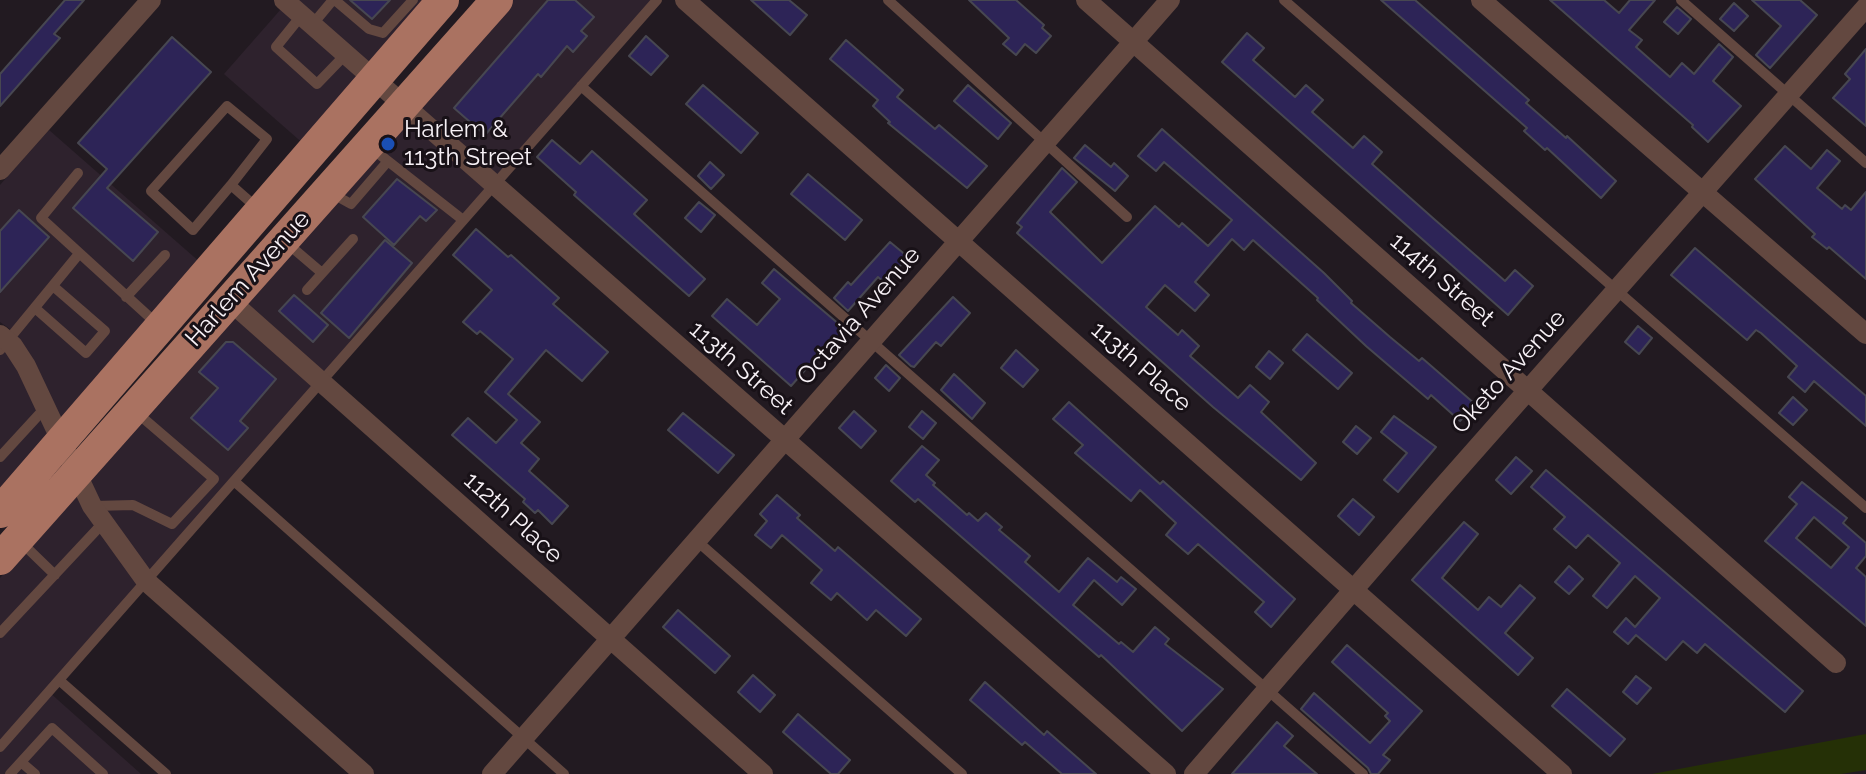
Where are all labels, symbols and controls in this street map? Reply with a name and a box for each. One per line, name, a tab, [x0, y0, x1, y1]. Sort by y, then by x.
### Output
place label: Harlem & 113th Street	[404, 116, 532, 172]
marker: Harlem & 113th Street	[379, 135, 397, 153]
street label: Harlem Avenue	[180, 205, 316, 353]
street label: 114th Street	[1384, 227, 1500, 333]
street label: Octavia Avenue	[791, 241, 927, 391]
street label: Oketo Avenue	[1446, 304, 1572, 440]
street label: 113th Street	[683, 315, 799, 421]
street label: 113th Place	[1085, 316, 1197, 418]
street label: 112th Place	[458, 466, 568, 570]

